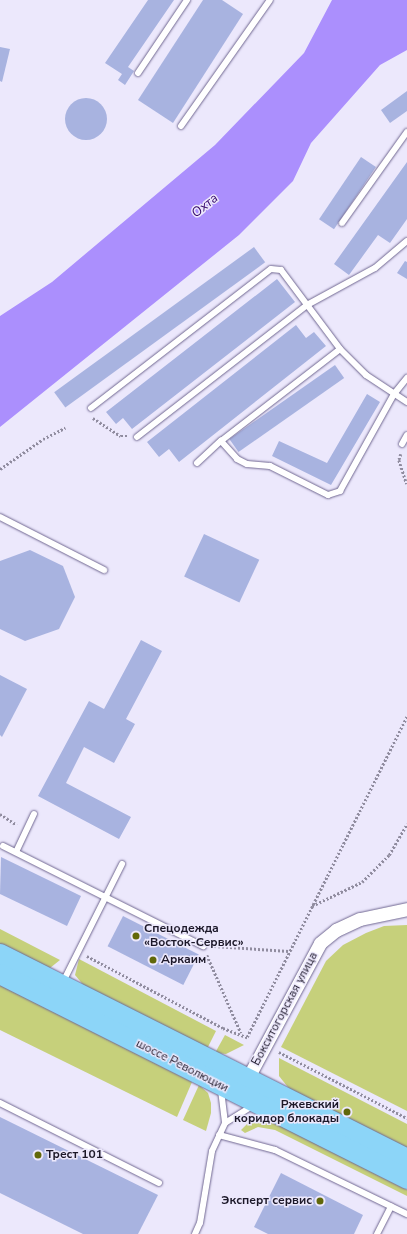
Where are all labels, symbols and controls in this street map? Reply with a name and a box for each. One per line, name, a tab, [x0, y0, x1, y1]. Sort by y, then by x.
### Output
water label: Охта	[189, 191, 221, 221]
place label: Спецодежда «Восток-Сервис»	[144, 922, 244, 950]
marker: Спецодежда «Восток-Сервис»	[131, 931, 141, 941]
street label: Бокситогорская улица	[249, 950, 321, 1068]
place label: Аркаим	[161, 953, 206, 967]
marker: Аркаим	[148, 955, 158, 965]
street label: шоссе Революции	[133, 1036, 231, 1096]
place label: Ржевский коридор блокады	[234, 1098, 339, 1126]
marker: Ржевский коридор блокады	[342, 1107, 352, 1117]
place label: Трест 101	[46, 1148, 103, 1162]
marker: Трест 101	[33, 1150, 43, 1160]
place label: Эксперт сервис	[221, 1194, 312, 1208]
marker: Эксперт сервис	[315, 1196, 325, 1206]

